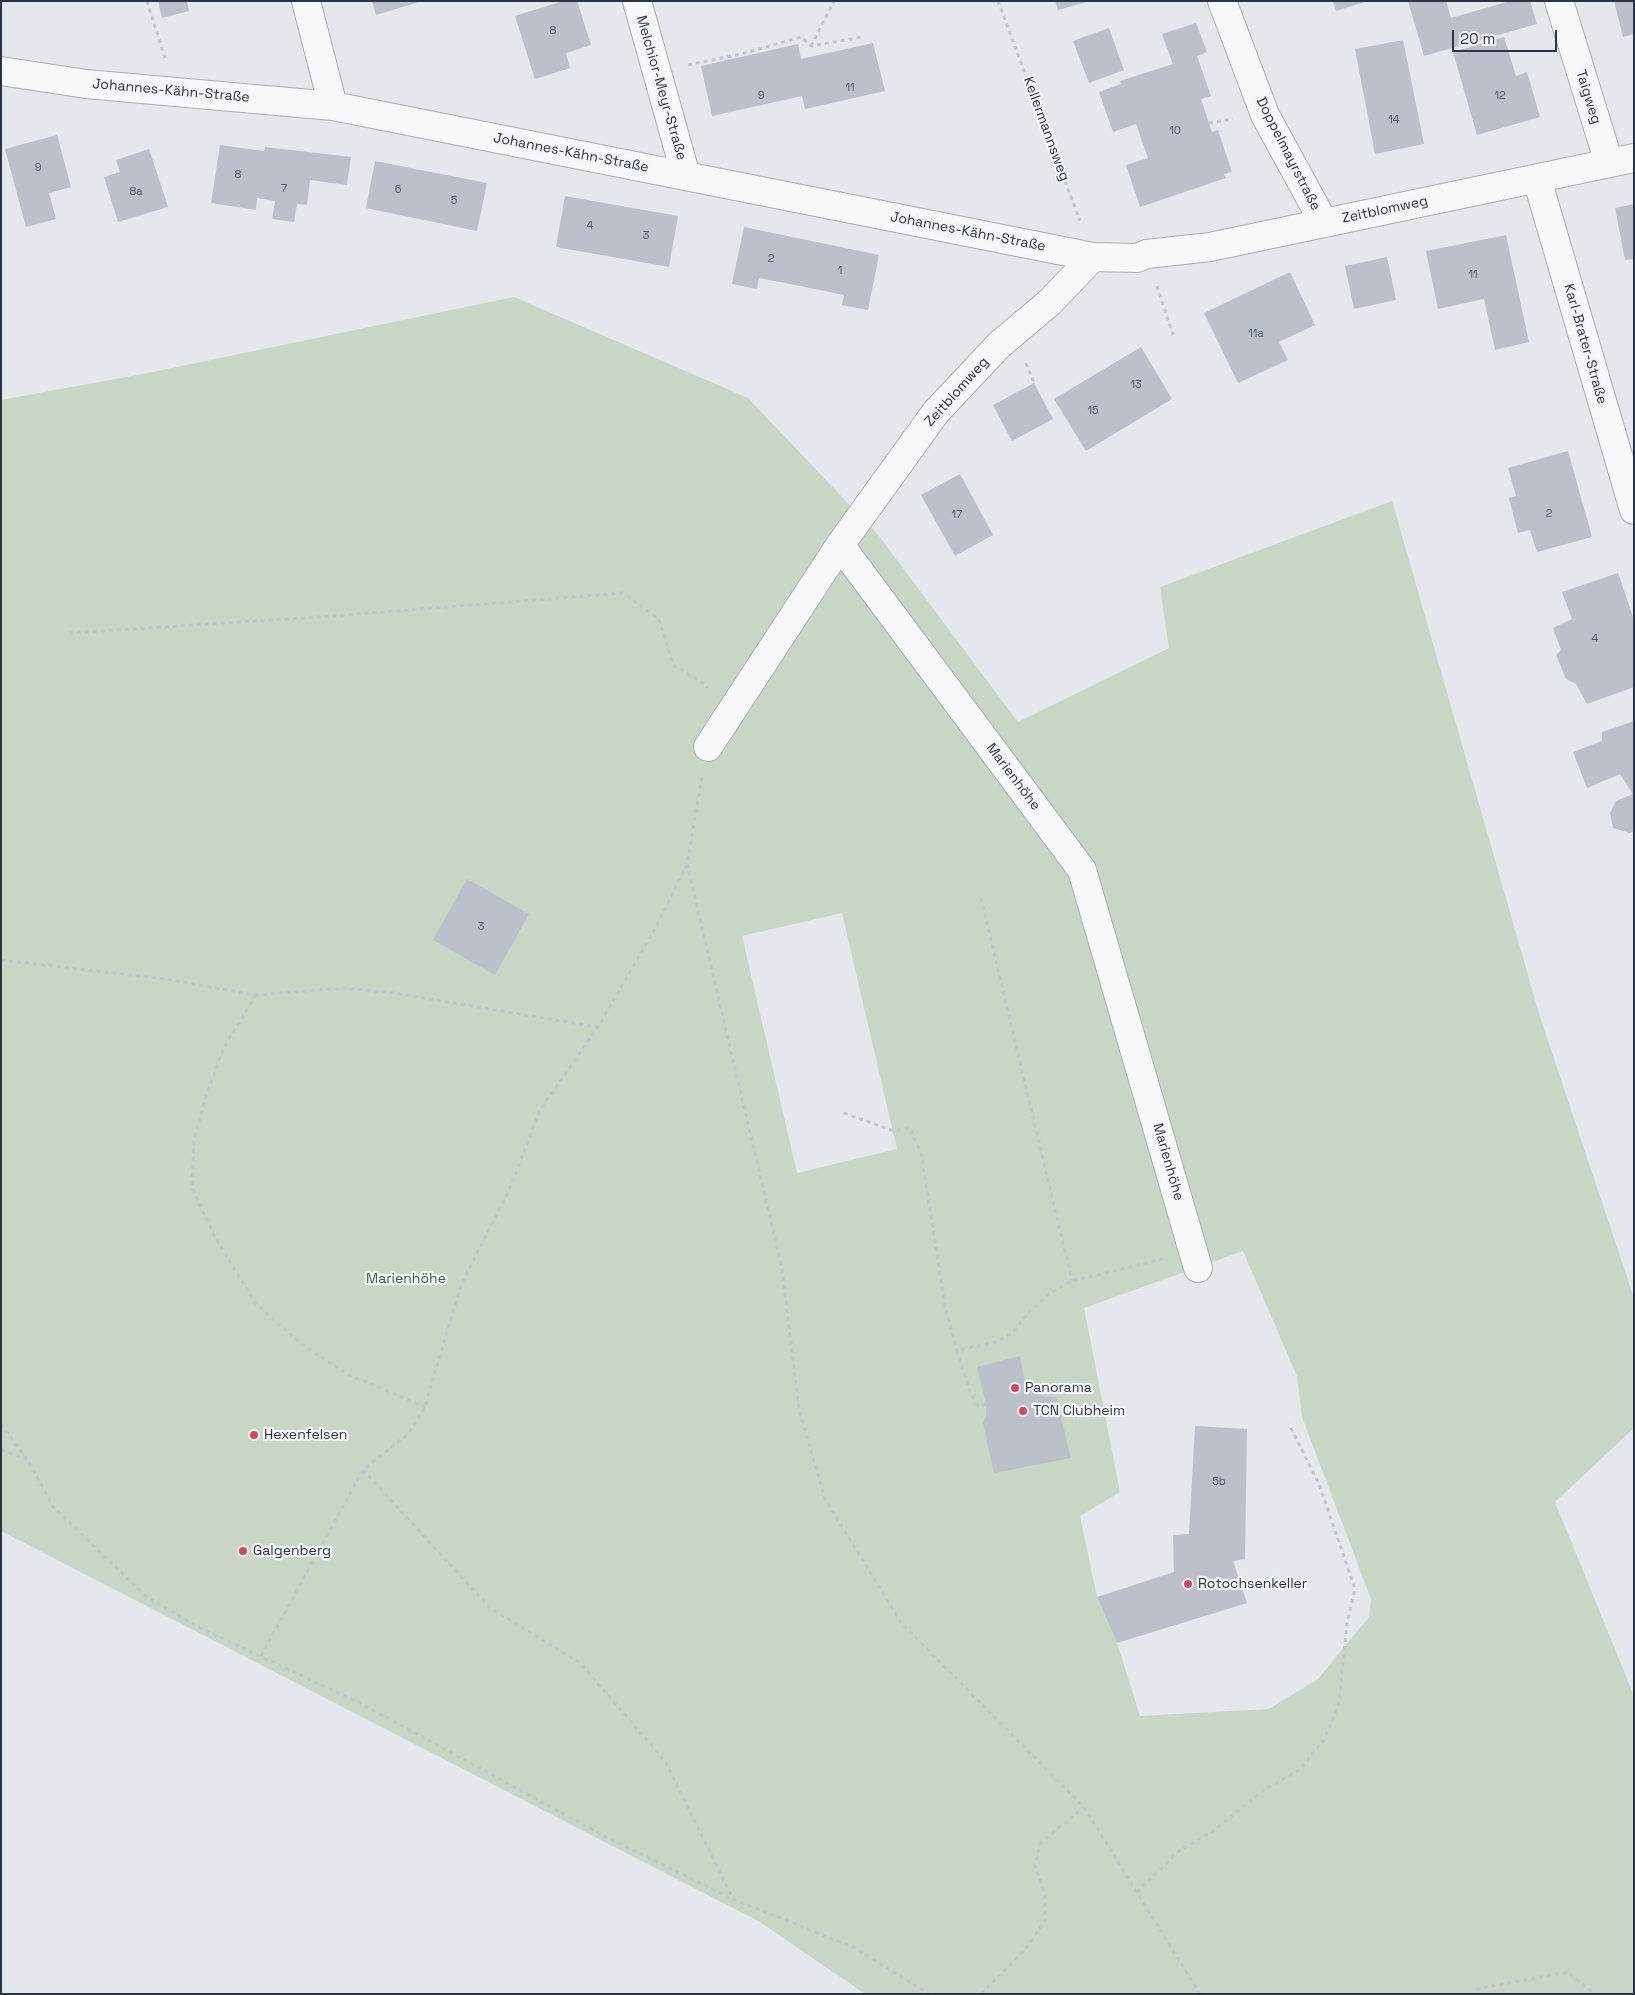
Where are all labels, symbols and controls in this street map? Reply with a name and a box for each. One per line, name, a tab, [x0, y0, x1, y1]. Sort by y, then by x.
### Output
street label: Melchior-Meyr-Straße	[632, 14, 690, 162]
scale bar	[1455, 20, 1560, 52]
house number: 8	[550, 24, 556, 38]
text: 20 m	[1460, 29, 1495, 48]
street label: Taigweg	[1572, 68, 1604, 126]
street label: Kellermannsweg	[1019, 75, 1073, 183]
street label: Johannes-Kähn-Straße	[92, 76, 250, 106]
house number: 11	[845, 81, 855, 95]
house number: 9	[758, 89, 764, 103]
house number: 12	[1494, 89, 1506, 103]
street label: Doppelmayrstraße	[1252, 94, 1324, 214]
house number: 14	[1388, 113, 1400, 127]
house number: 10	[1169, 124, 1181, 138]
street label: Johannes-Kähn-Straße	[492, 130, 650, 176]
house number: 9	[35, 161, 41, 175]
house number: 8	[235, 168, 241, 182]
house number: 7	[281, 182, 287, 196]
house number: 6	[395, 183, 401, 197]
house number: 8a	[129, 185, 143, 199]
street label: Zeitblomweg	[1340, 193, 1430, 227]
house number: 5	[451, 194, 457, 208]
street label: Johannes-Kähn-Straße	[889, 209, 1047, 255]
house number: 4	[587, 219, 593, 233]
house number: 3	[643, 229, 649, 243]
house number: 2	[768, 252, 774, 266]
house number: 1	[838, 264, 842, 278]
house number: 11	[1468, 268, 1478, 282]
street label: Karl-Brater-Straße	[1560, 282, 1610, 406]
house number: 11a	[1248, 327, 1264, 341]
street label: Zeitblomweg	[922, 354, 992, 430]
house number: 13	[1130, 378, 1142, 392]
house number: 15	[1087, 404, 1099, 418]
house number: 2	[1546, 507, 1552, 521]
house number: 17	[952, 508, 962, 522]
house number: 4	[1592, 632, 1598, 646]
street label: Marienhöhe	[982, 740, 1044, 814]
house number: 3	[478, 920, 484, 934]
street label: Marienhöhe	[1149, 1121, 1187, 1203]
park label: Marienhöhe	[366, 1271, 446, 1287]
place label: Panorama	[1025, 1380, 1092, 1396]
marker: Panorama	[1009, 1382, 1021, 1394]
place label: TCN Clubheim	[1033, 1403, 1125, 1419]
marker: TCN Clubheim	[1017, 1405, 1029, 1417]
place label: Hexenfelsen	[264, 1427, 347, 1443]
marker: Hexenfelsen	[248, 1429, 260, 1441]
house number: 5b	[1212, 1475, 1226, 1489]
place label: Galgenberg	[253, 1543, 331, 1559]
marker: Galgenberg	[237, 1545, 249, 1557]
place label: Rotochsenkeller	[1198, 1576, 1307, 1592]
marker: Rotochsenkeller	[1182, 1578, 1194, 1590]

